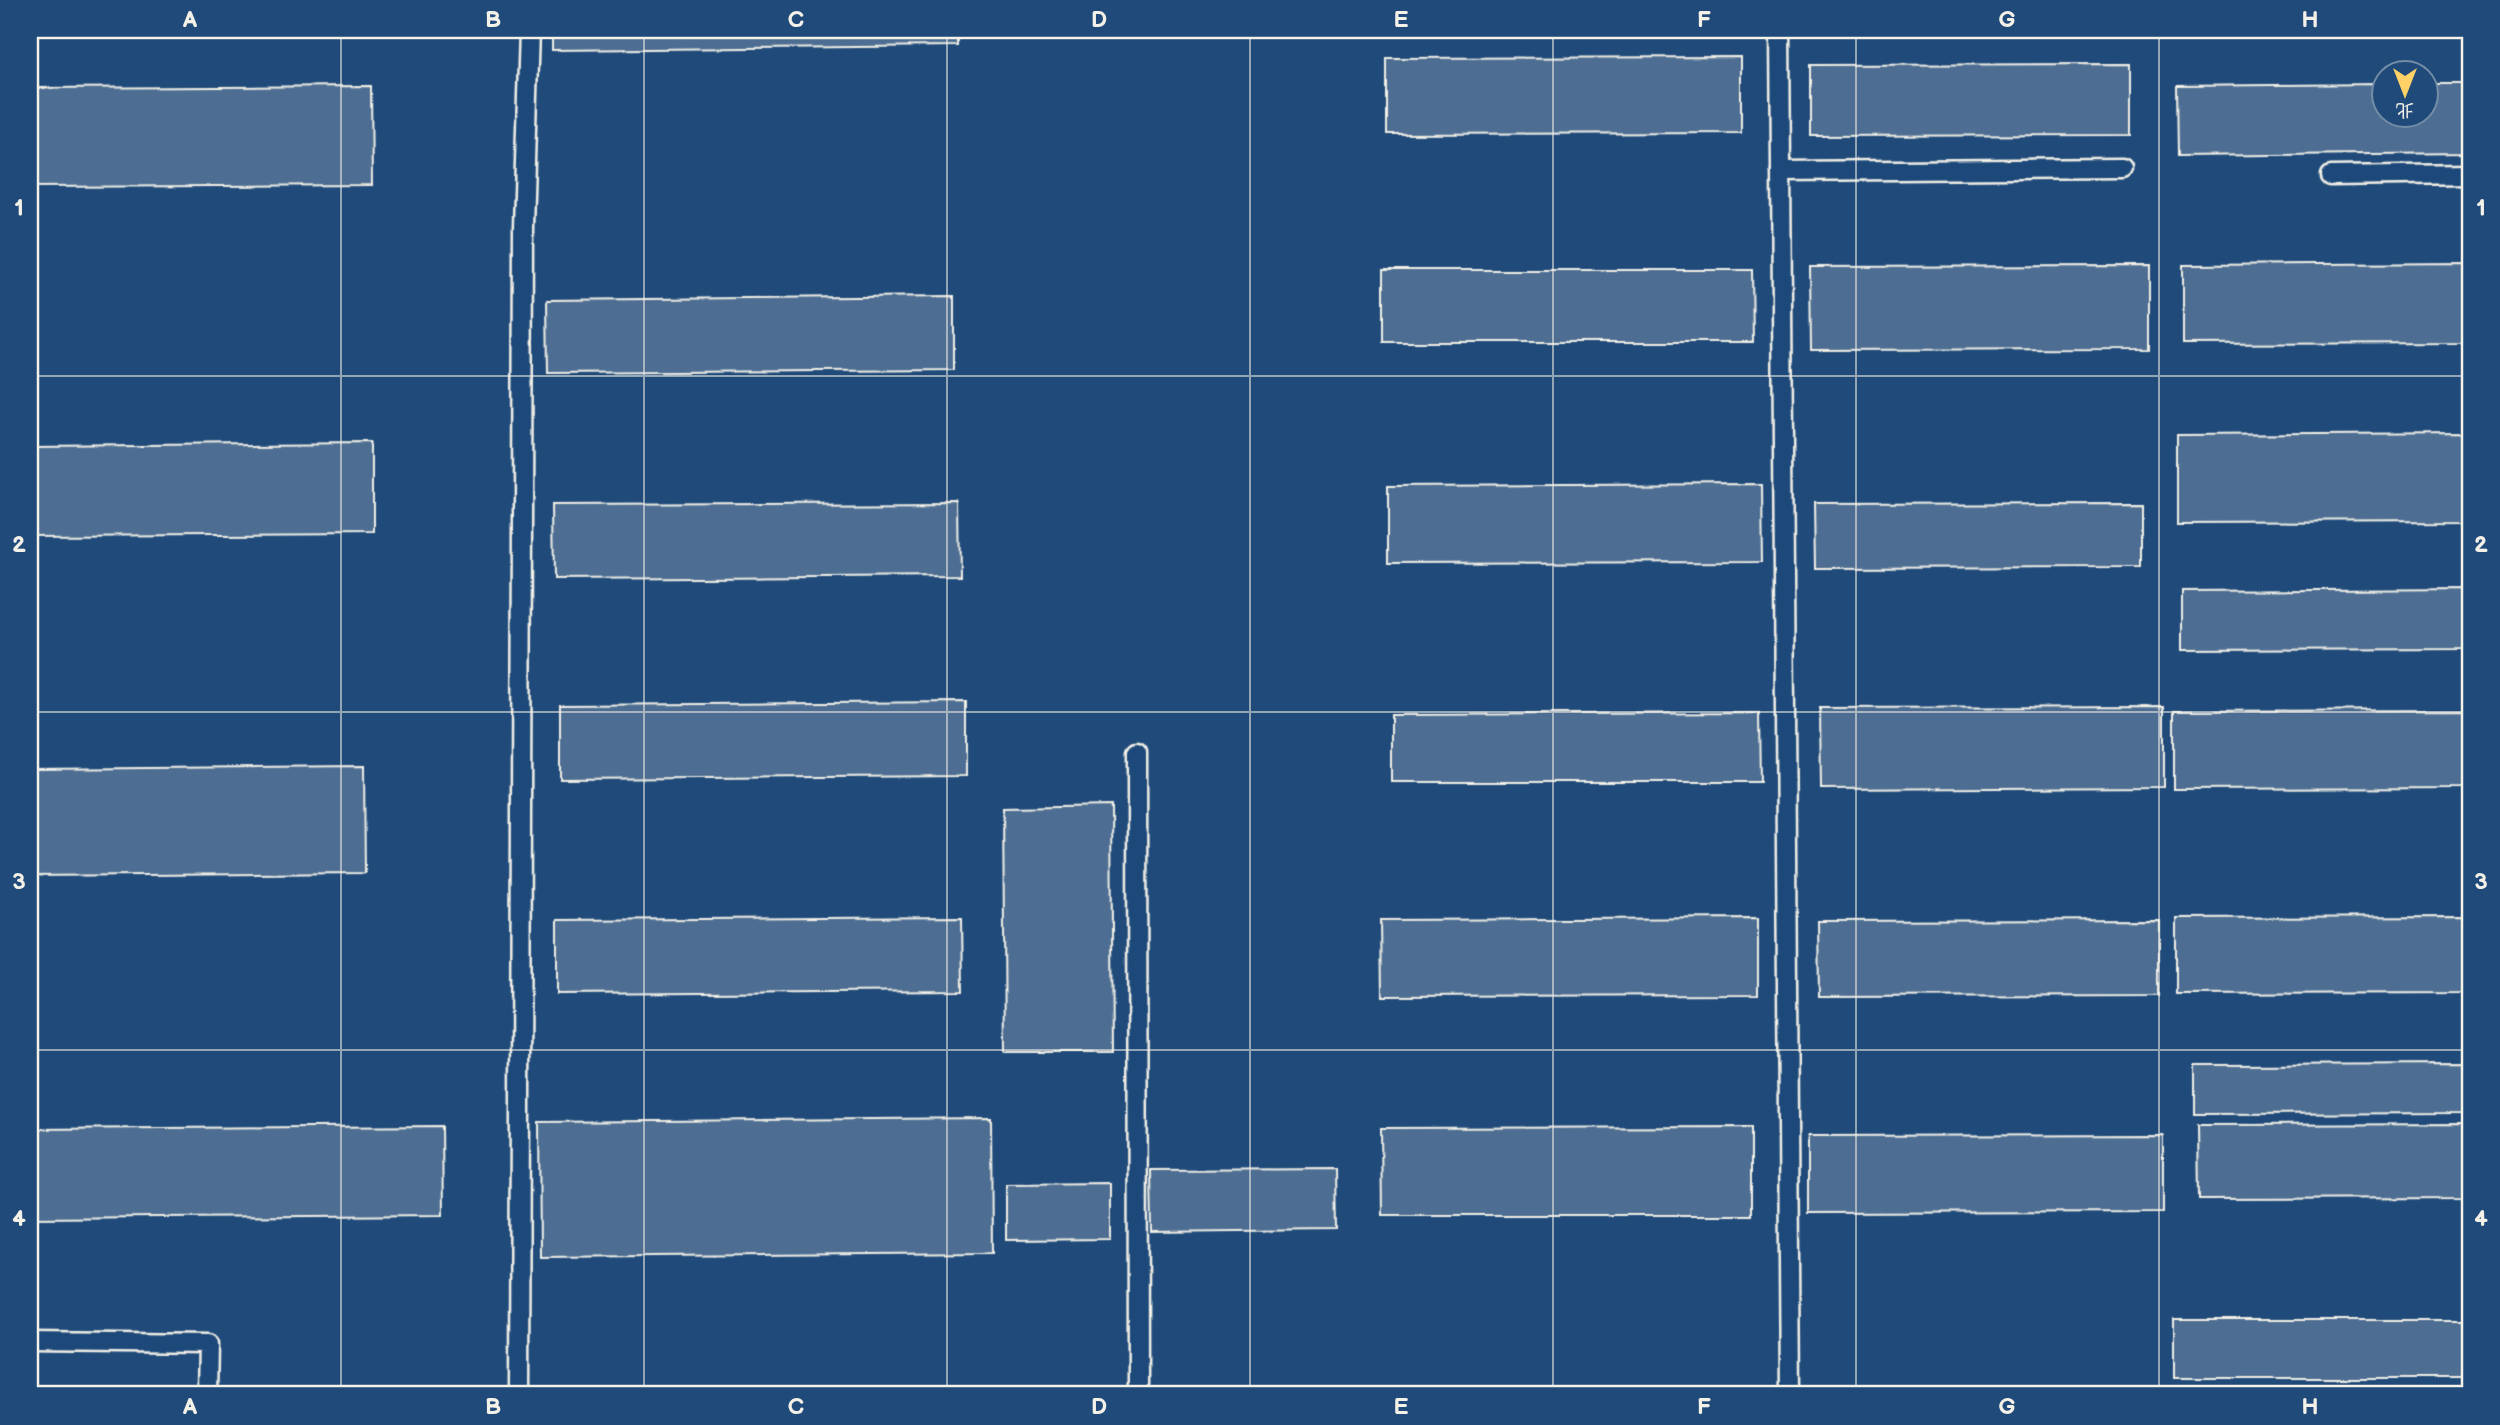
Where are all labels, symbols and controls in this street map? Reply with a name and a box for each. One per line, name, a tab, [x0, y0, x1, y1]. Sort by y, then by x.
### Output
text: A	[182, 6, 198, 34]
text: B	[485, 6, 501, 34]
text: C	[788, 6, 804, 34]
text: D	[1091, 6, 1107, 34]
text: E	[1394, 6, 1409, 34]
text: F	[1697, 6, 1711, 34]
text: G	[1999, 6, 2016, 34]
text: H	[2301, 6, 2319, 34]
north arrow	[2370, 60, 2440, 130]
text: 北	[2395, 98, 2415, 121]
text: 1	[14, 194, 24, 222]
text: 1	[2476, 194, 2486, 222]
text: 2	[12, 531, 26, 559]
text: 2	[2474, 531, 2488, 559]
text: 3	[12, 868, 26, 896]
text: 3	[2474, 868, 2488, 896]
text: 4	[12, 1205, 26, 1233]
text: 4	[2474, 1205, 2488, 1233]
text: A	[182, 1393, 198, 1421]
text: B	[485, 1393, 501, 1421]
text: C	[788, 1393, 804, 1421]
text: D	[1091, 1393, 1107, 1421]
text: E	[1394, 1393, 1409, 1421]
text: F	[1697, 1393, 1711, 1421]
text: G	[1999, 1393, 2016, 1421]
text: H	[2301, 1393, 2319, 1421]

